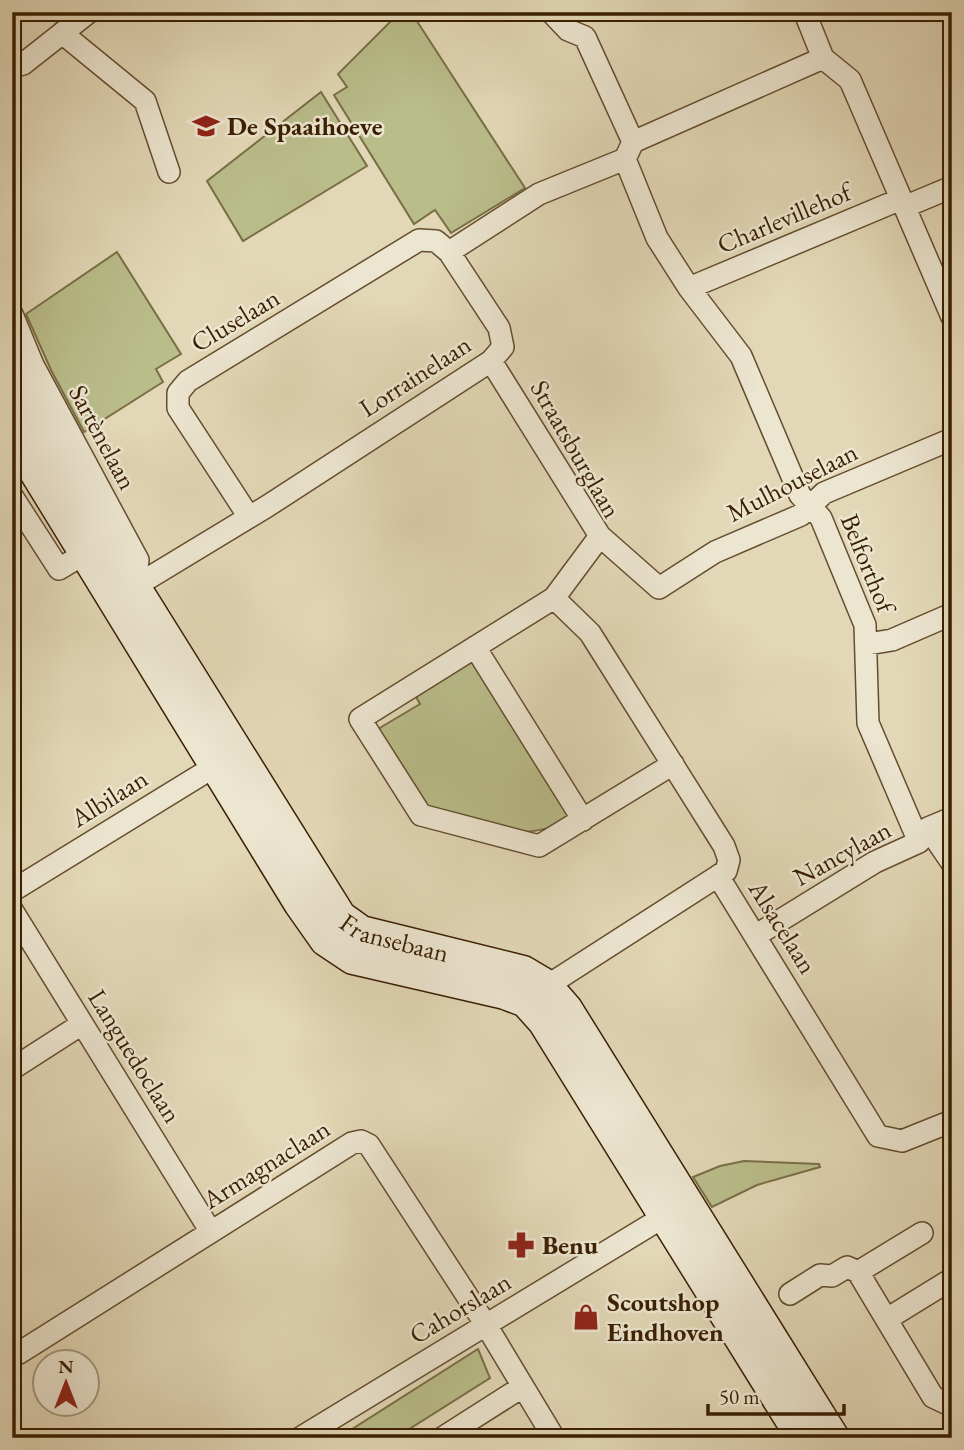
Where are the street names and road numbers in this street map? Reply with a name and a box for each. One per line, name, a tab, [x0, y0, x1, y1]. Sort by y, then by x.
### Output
street label: Charlevillehof	[712, 174, 859, 261]
street label: Cluselaan	[184, 280, 286, 360]
street label: Lorrainelaan	[353, 327, 478, 425]
street label: Straatsburglaan	[523, 374, 629, 524]
street label: Sartènelaan	[61, 379, 145, 496]
street label: Mulhouselaan	[721, 434, 863, 530]
street label: Belforthof	[833, 509, 904, 620]
street label: Albilaan	[63, 761, 154, 835]
street label: Nancylaan	[787, 812, 897, 894]
street label: Alsacelaan	[741, 873, 825, 980]
street label: Fransebaan	[333, 905, 453, 970]
street label: Languedoclaan	[80, 983, 190, 1129]
street label: Armagnaclaan	[195, 1111, 336, 1217]
street label: Cahorslaan	[403, 1264, 517, 1352]

